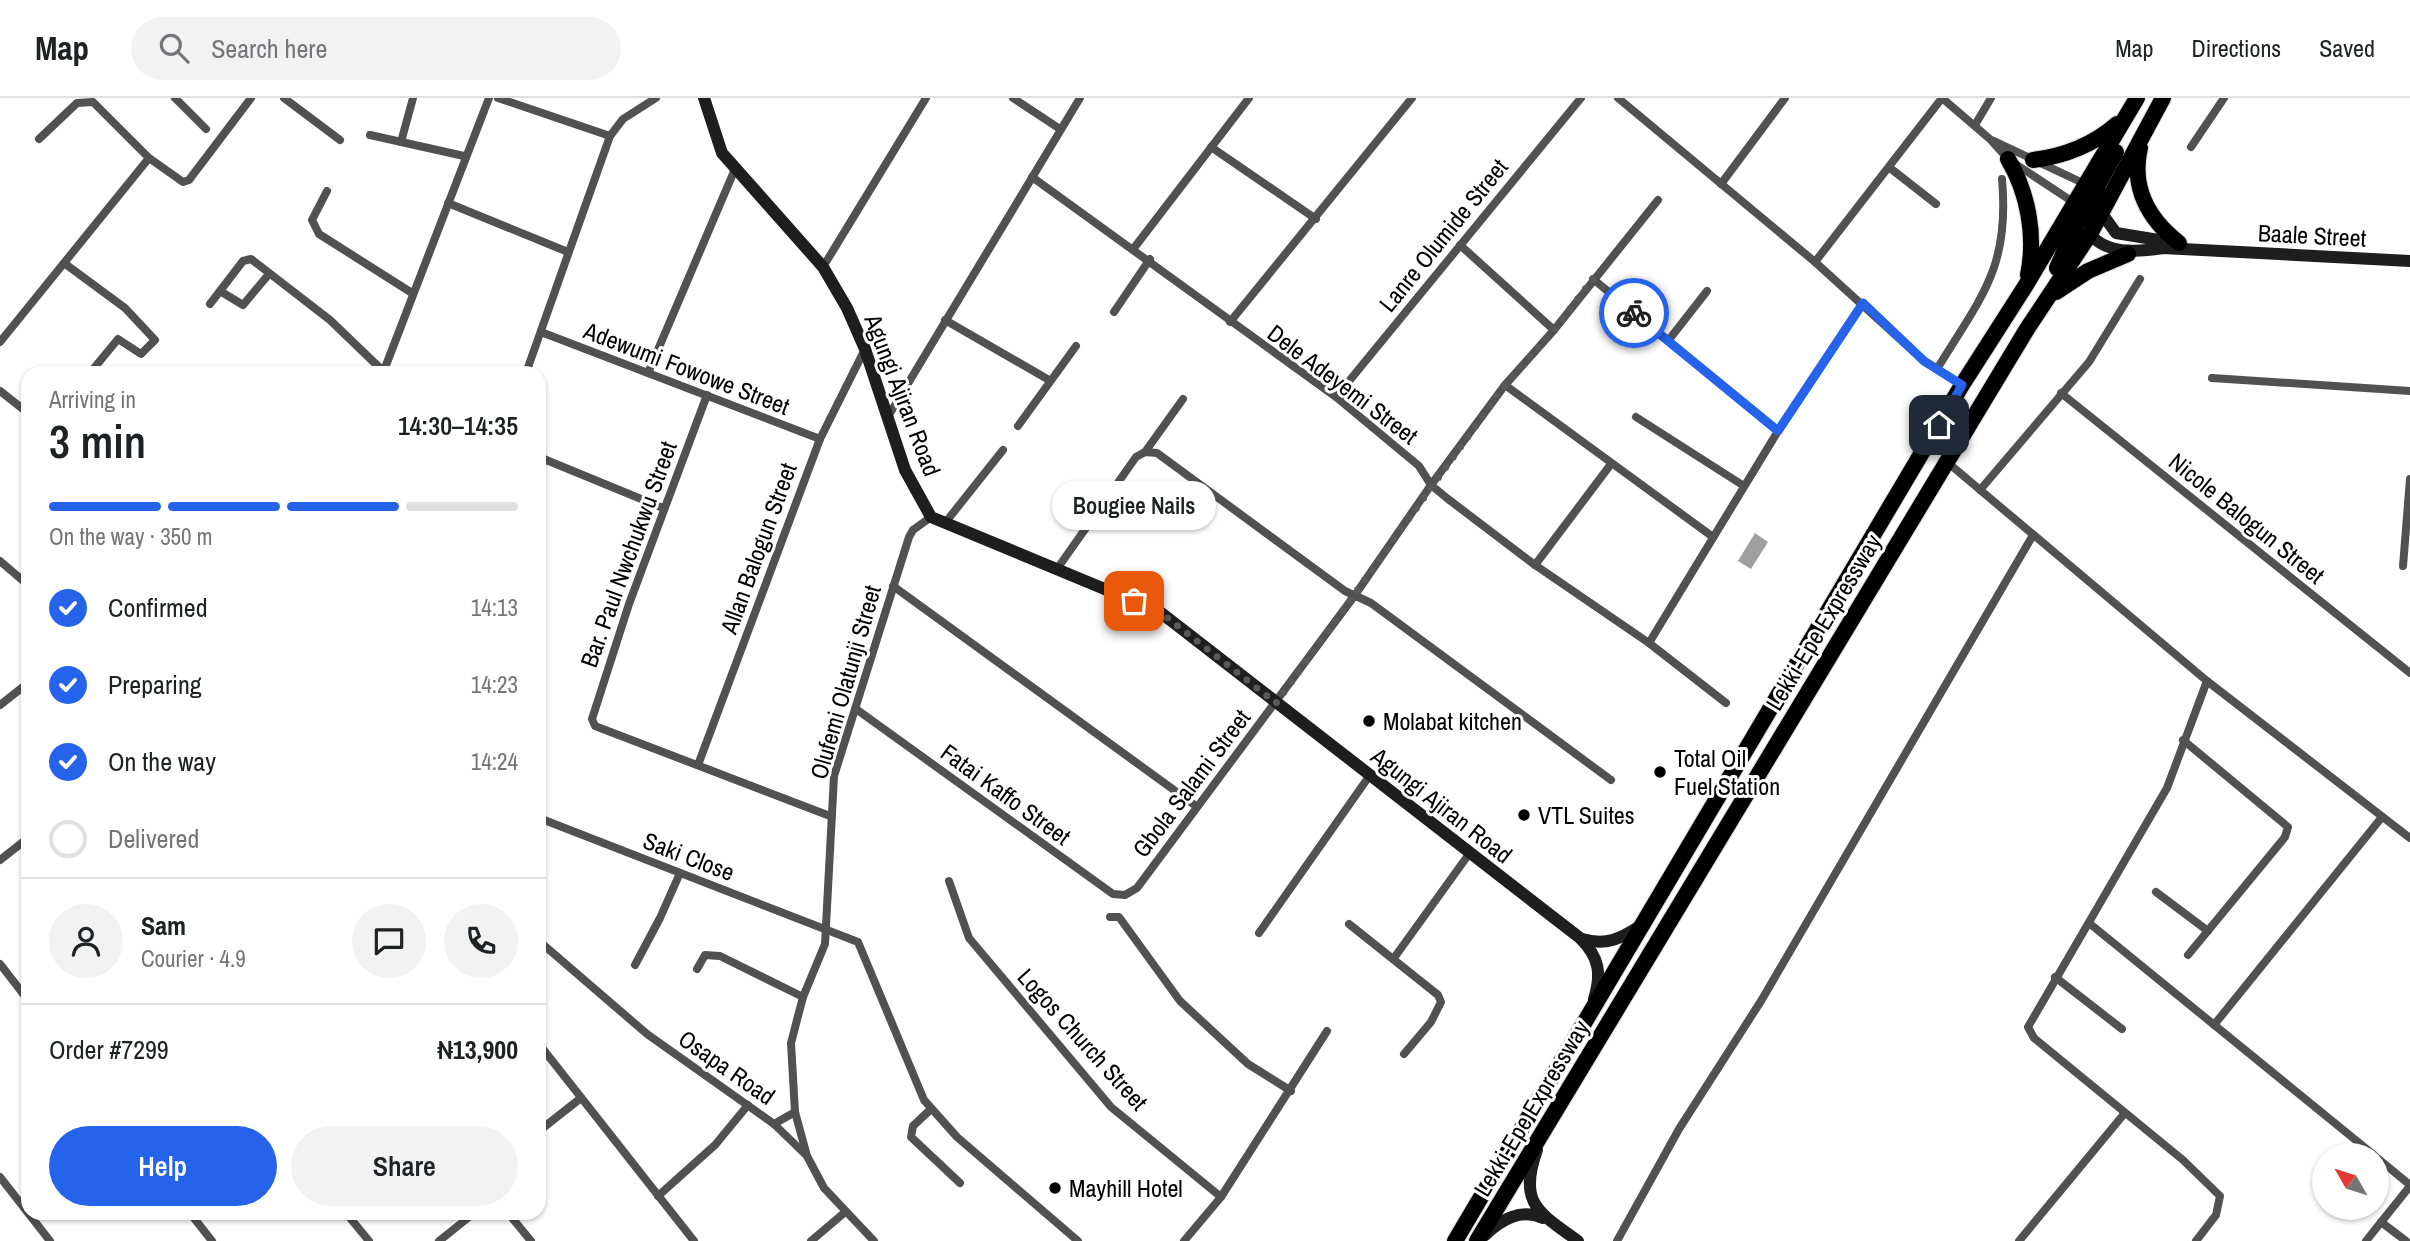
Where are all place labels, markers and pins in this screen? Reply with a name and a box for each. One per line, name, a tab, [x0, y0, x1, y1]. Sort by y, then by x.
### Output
pin	[1909, 395, 1969, 455]
callout: Bougiee Nails	[1052, 482, 1216, 531]
pin	[1104, 571, 1164, 631]
place label: Molabat kitchen	[1383, 705, 1522, 737]
marker: Molabat kitchen	[1361, 713, 1377, 729]
place label: Total Oil Fuel Station	[1674, 742, 1780, 802]
marker: Total Oil Fuel Station	[1652, 764, 1668, 780]
place label: VTL Suites	[1538, 799, 1635, 831]
marker: VTL Suites	[1516, 807, 1532, 823]
place label: Mayhill Hotel	[1069, 1172, 1183, 1204]
marker: Mayhill Hotel	[1047, 1180, 1063, 1196]

